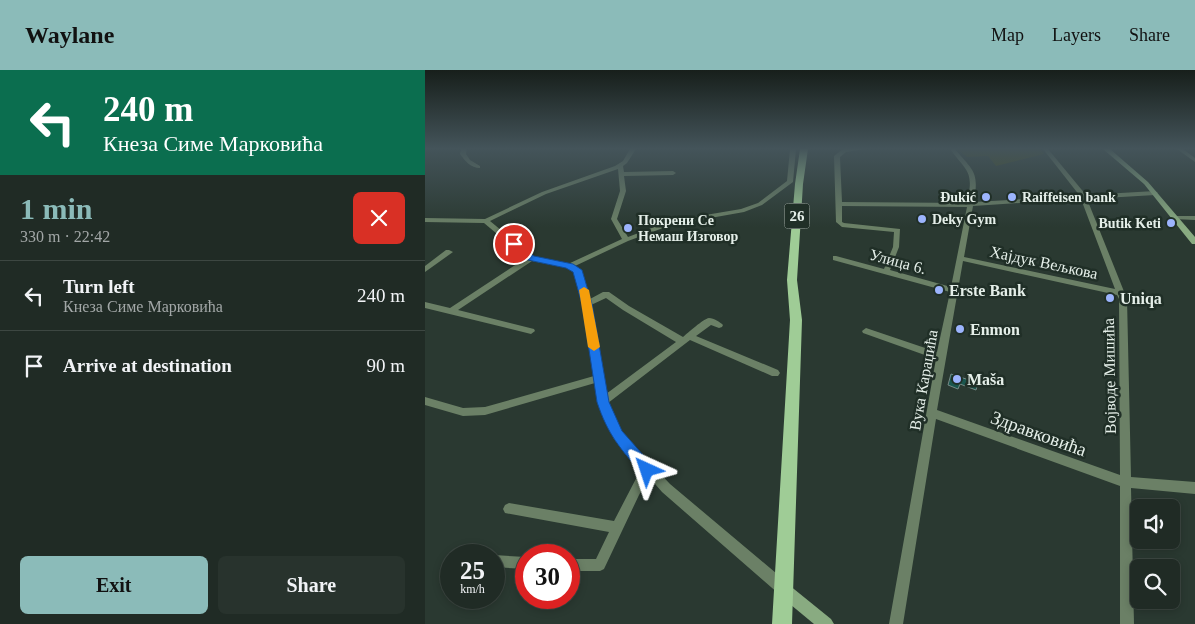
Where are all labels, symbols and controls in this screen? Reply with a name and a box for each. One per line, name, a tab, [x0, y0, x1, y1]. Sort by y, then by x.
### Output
text: Waylane	[25, 22, 114, 48]
text: Map	[991, 25, 1024, 45]
text: Layers	[1052, 25, 1101, 45]
text: Share	[1129, 25, 1170, 45]
icon: left	[20, 90, 85, 155]
text: 240 m	[103, 90, 193, 129]
text: Кнеза Симе Марковића	[103, 131, 323, 156]
place label: Đukić	[940, 190, 976, 205]
place label: Raiffeisen bank	[1022, 190, 1116, 205]
marker: Đukić	[980, 191, 992, 203]
marker: Raiffeisen bank	[1006, 191, 1018, 203]
text: 1 min	[20, 192, 93, 225]
button: close	[353, 192, 405, 244]
road number: 26	[785, 204, 809, 228]
place label: Deky Gym	[932, 212, 997, 227]
place label: Покрени Се Немаш Изговор	[638, 213, 739, 244]
marker: Deky Gym	[916, 213, 928, 225]
place label: Butik Keti	[1098, 216, 1161, 231]
marker: Butik Keti	[1165, 217, 1177, 229]
marker: Покрени Се Немаш Изговор	[622, 222, 634, 234]
pin	[493, 223, 535, 265]
text: 330 m · 22:42	[20, 228, 110, 245]
icon: arrive	[500, 230, 528, 258]
street label: Хајдук Вељкова	[988, 243, 1099, 283]
street label: Улица 6.	[868, 246, 928, 278]
text: Turn left	[63, 276, 135, 297]
icon: left	[20, 282, 48, 310]
place label: Erste Bank	[949, 282, 1026, 299]
marker: Erste Bank	[933, 284, 945, 296]
text: 240 m	[357, 285, 405, 306]
place label: Uniqa	[1120, 290, 1162, 308]
marker: Uniqa	[1104, 292, 1116, 304]
text: Кнеза Симе Марковића	[63, 298, 223, 315]
street label: Војводе Мишића	[1100, 318, 1120, 434]
place label: Enmon	[970, 321, 1020, 338]
marker: Enmon	[954, 323, 966, 335]
street label: Вука Караџића	[906, 328, 942, 432]
icon: arrive	[20, 352, 48, 380]
text: Arrive at destination	[63, 355, 232, 376]
text: 90 m	[366, 355, 405, 376]
place label: Maša	[967, 371, 1004, 388]
marker: Maša	[951, 373, 963, 385]
street label: Здравковића	[988, 406, 1090, 461]
position arrow	[620, 443, 672, 495]
map controls	[1130, 499, 1180, 609]
button: sound	[1130, 499, 1180, 549]
speed limit sign: 30	[515, 544, 580, 609]
button: Exit	[20, 556, 208, 614]
button: Share	[218, 556, 405, 614]
text: 25	[460, 557, 485, 584]
button: search	[1130, 559, 1180, 609]
text: km/h	[460, 582, 485, 596]

